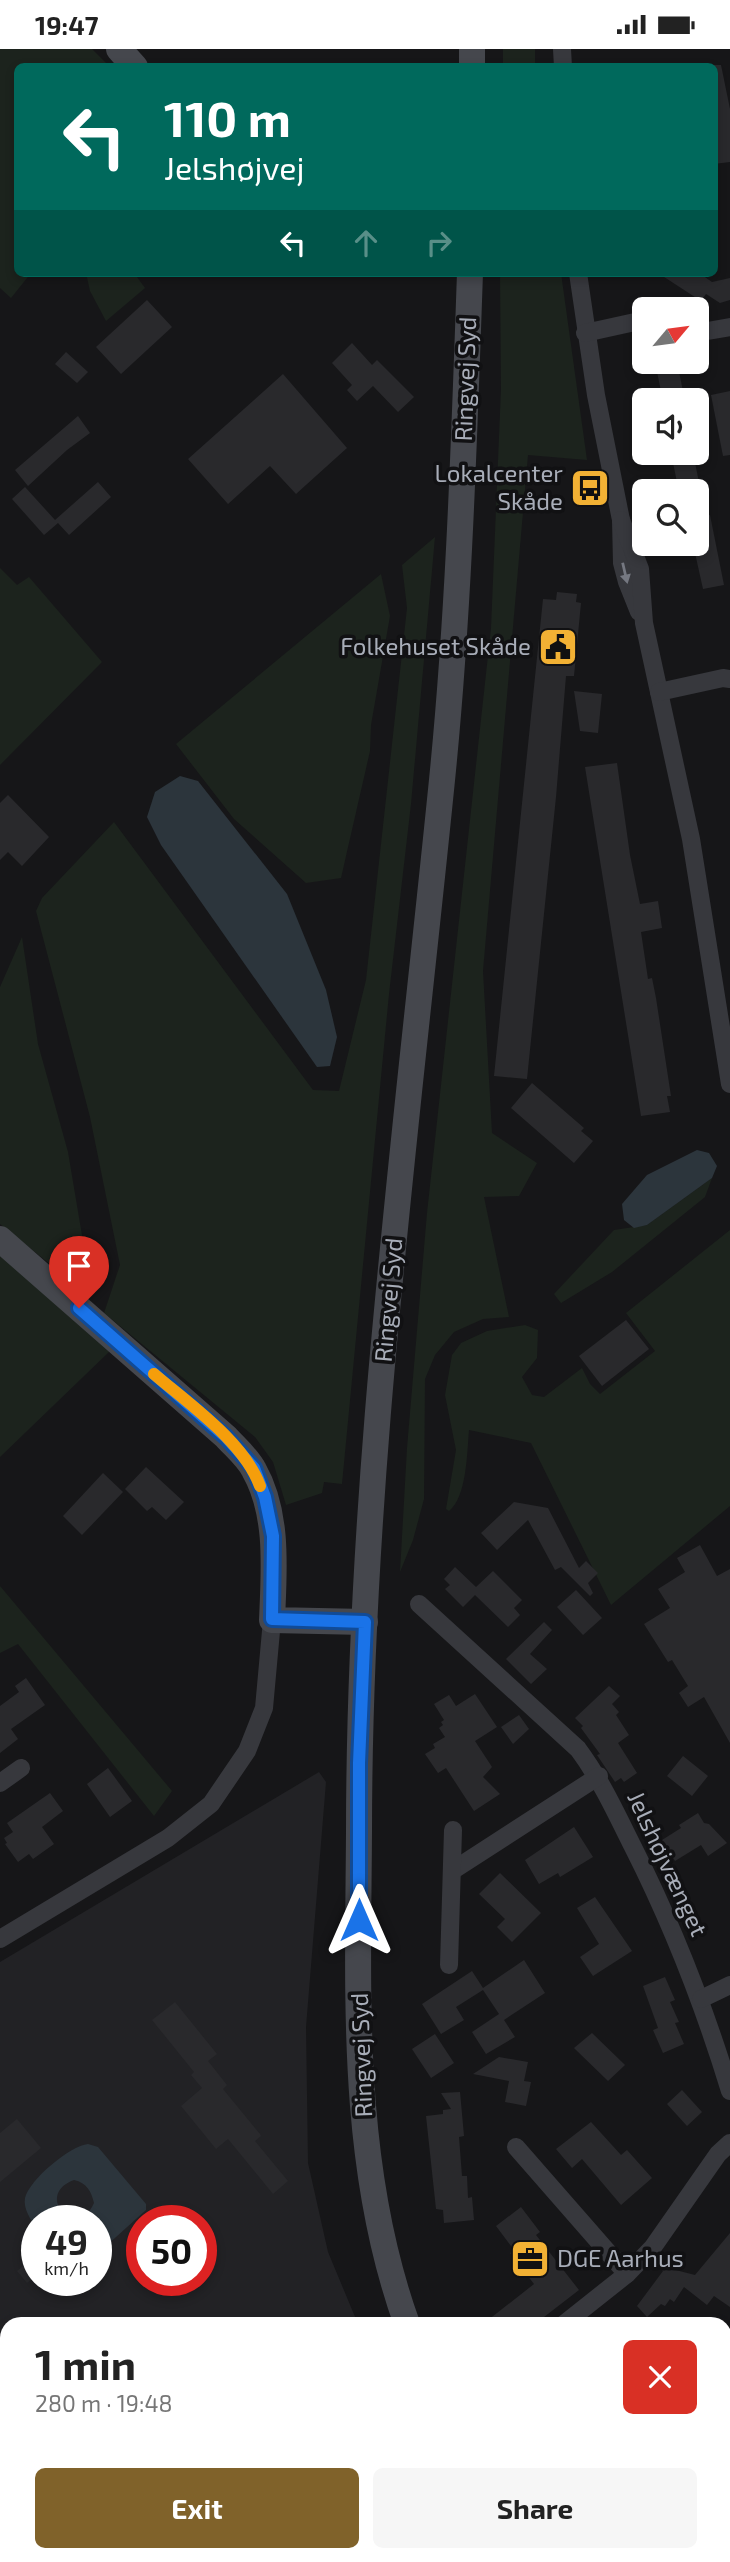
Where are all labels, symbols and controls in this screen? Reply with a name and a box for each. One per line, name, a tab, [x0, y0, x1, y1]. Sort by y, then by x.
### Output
text: 19:47	[35, 9, 99, 40]
text: 110 m	[164, 88, 291, 147]
icon: left	[49, 91, 140, 182]
text: Jelshøjvej	[164, 148, 305, 186]
icon: left	[274, 224, 312, 262]
icon: ahead	[347, 224, 385, 262]
icon: right	[420, 224, 458, 262]
north arrow	[632, 297, 709, 375]
map controls	[632, 297, 709, 556]
street label: Ringvej Syd	[448, 316, 481, 442]
button: sound	[632, 388, 709, 465]
place label: Lokalcenter Skåde	[435, 458, 563, 515]
bus stop icon: Lokalcenter Skåde	[569, 467, 611, 509]
button: search	[632, 479, 709, 556]
one-way arrow	[620, 562, 631, 584]
public building icon: Folkehuset Skåde	[537, 626, 579, 668]
place label: Folkehuset Skåde	[340, 631, 531, 660]
pin	[49, 1236, 109, 1308]
street label: Ringvej Syd	[368, 1237, 407, 1363]
icon: arrive	[60, 1247, 98, 1285]
street label: Jelshøjvænget	[622, 1786, 715, 1941]
position arrow	[322, 1883, 396, 1957]
street label: Ringvej Syd	[344, 1992, 377, 2118]
speed limit sign: 50	[126, 2205, 217, 2296]
text: 49	[45, 2220, 88, 2262]
office icon: DGE Aarhus	[509, 2238, 551, 2280]
place label: DGE Aarhus	[557, 2243, 684, 2272]
text: km/h	[44, 2257, 89, 2279]
text: 1 min	[35, 2338, 136, 2388]
button: close	[623, 2340, 697, 2414]
text: 280 m · 19:48	[35, 2389, 173, 2417]
button: Exit	[35, 2468, 359, 2548]
button: Share	[373, 2468, 697, 2548]

